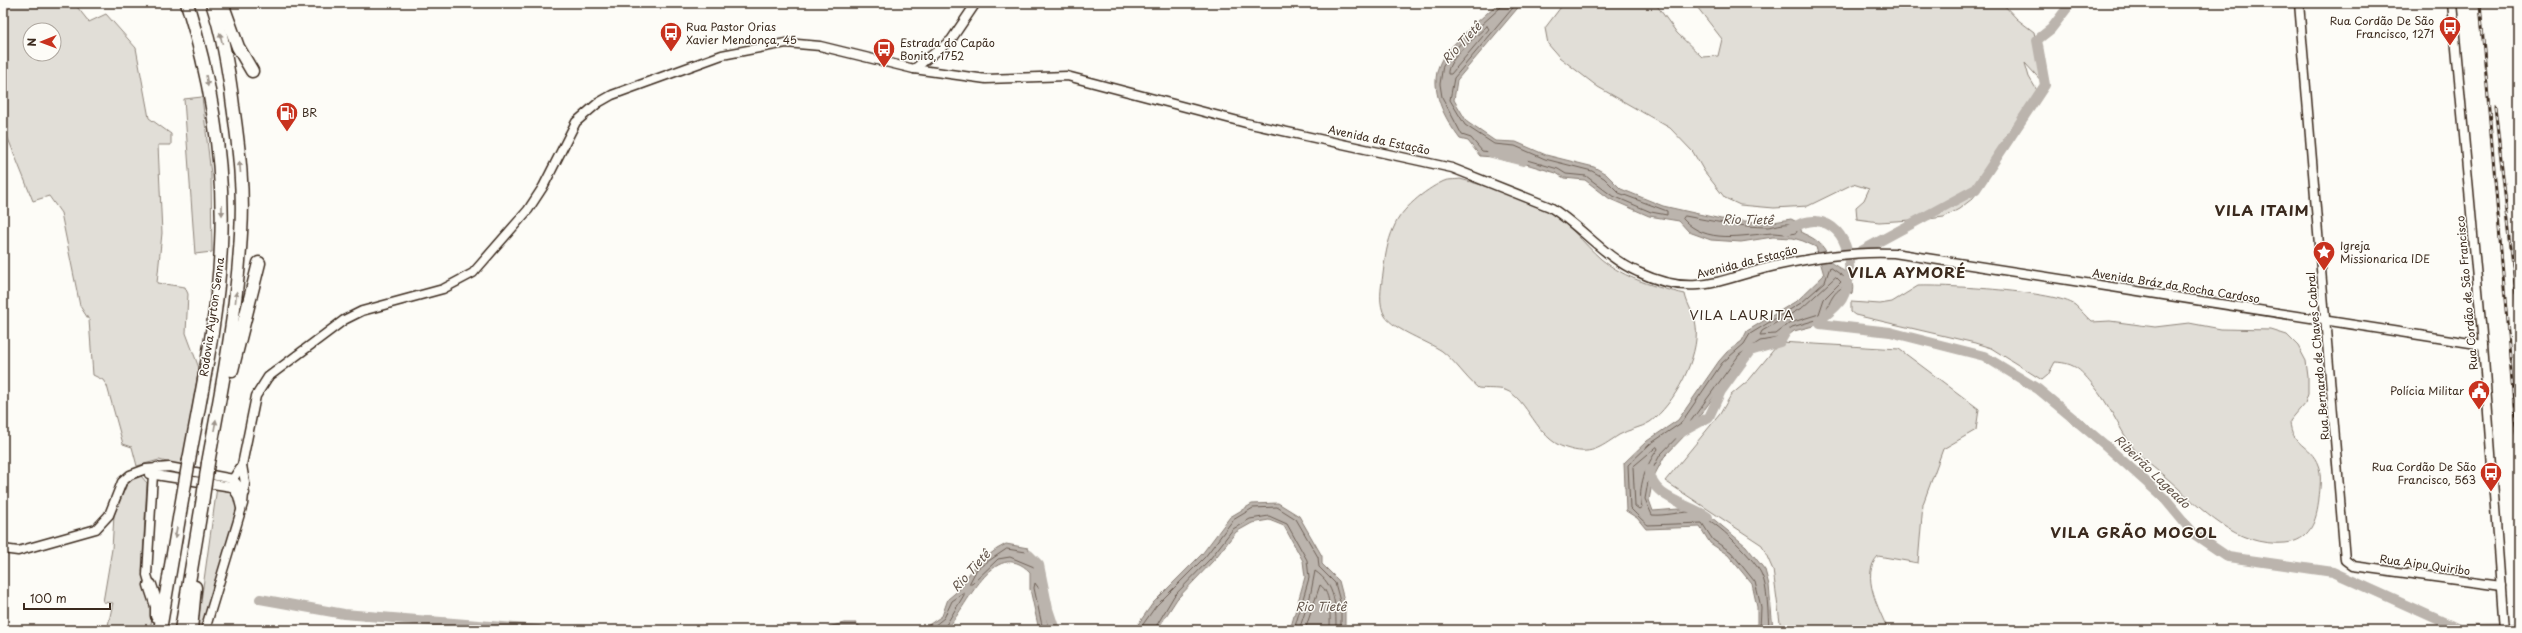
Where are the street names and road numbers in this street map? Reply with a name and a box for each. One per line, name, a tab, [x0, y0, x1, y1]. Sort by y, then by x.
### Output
street label: Avenida da Estação	[1327, 120, 1432, 159]
street label: Rua Cordão de São Francisco	[2451, 215, 2482, 371]
street label: Avenida da Estação	[1695, 241, 1799, 282]
street label: Rodovia Ayrton Senna	[195, 256, 228, 378]
street label: Avenida Bráz da Rocha Cardoso	[2091, 264, 2261, 307]
street label: Rua Bernardo de Chaves Cabral	[2302, 271, 2333, 441]
street label: Rua Aipu Quiribo	[2379, 550, 2471, 579]

